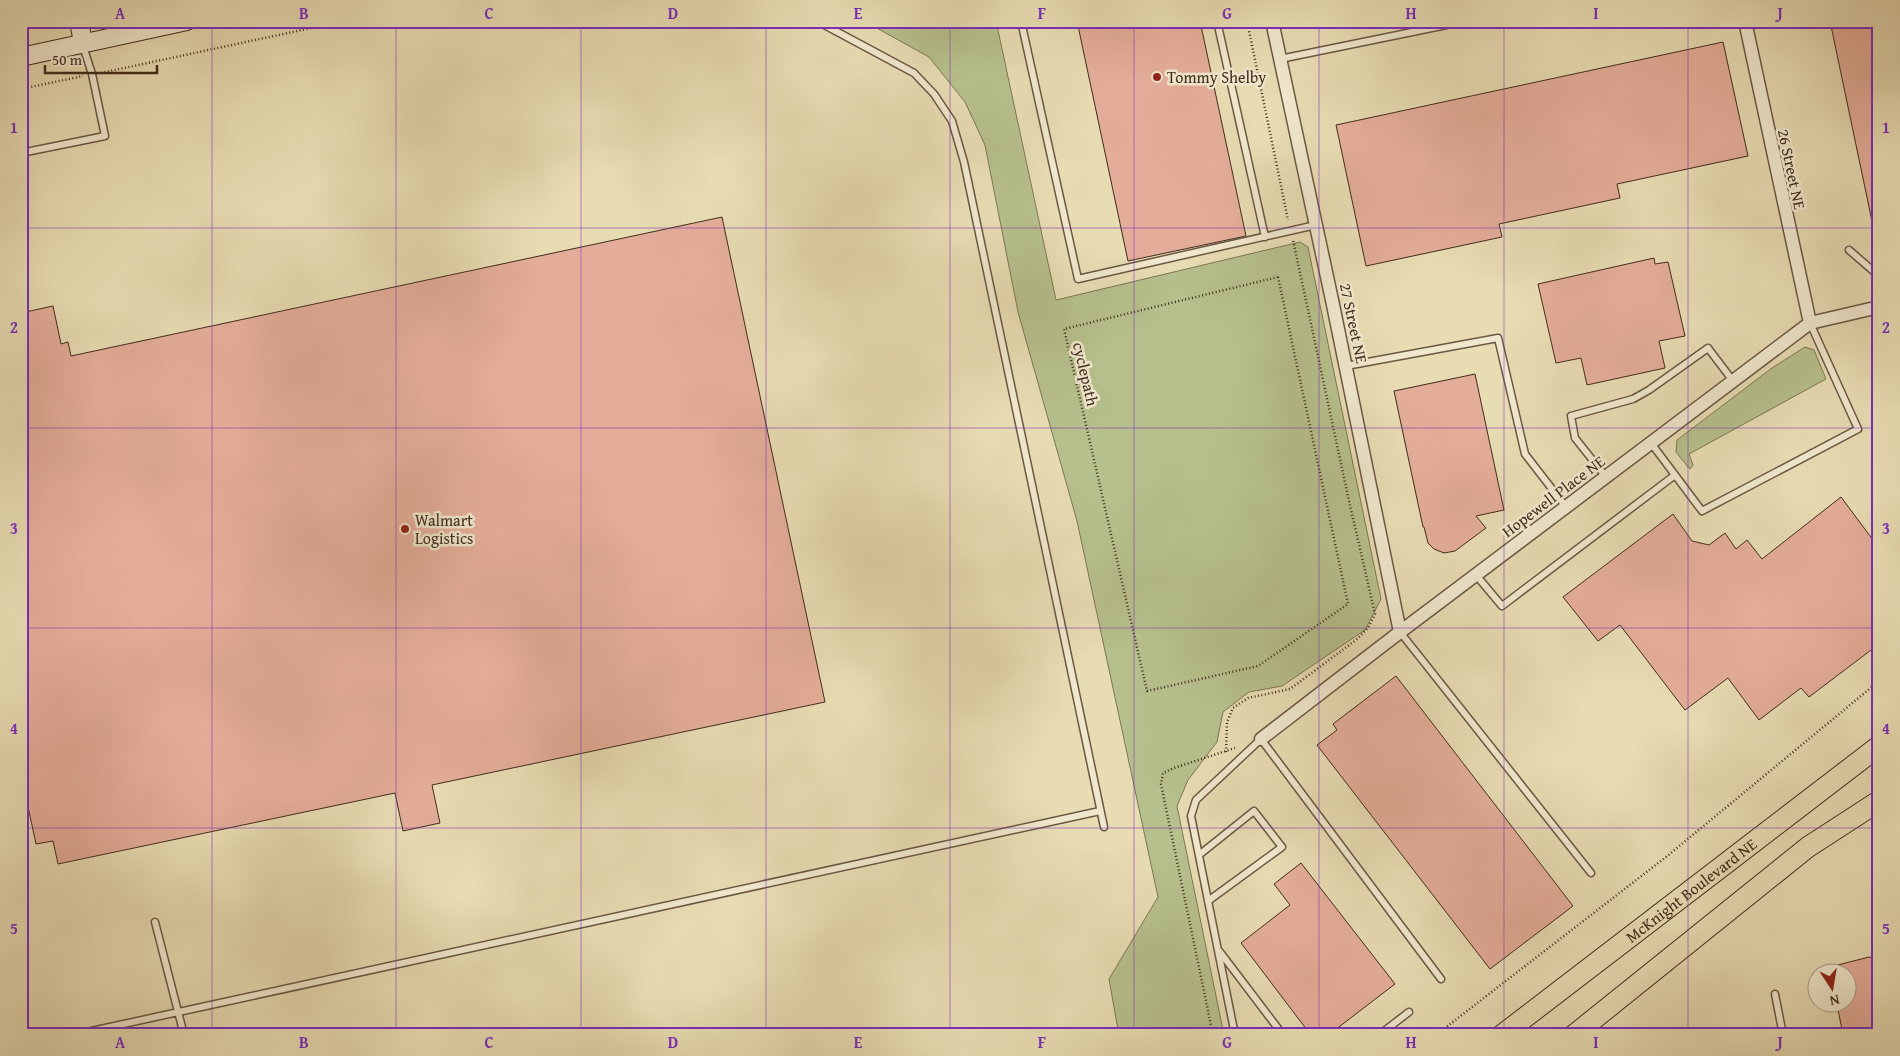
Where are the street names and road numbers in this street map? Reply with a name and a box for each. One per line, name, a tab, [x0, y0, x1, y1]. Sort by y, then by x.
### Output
street label: 26 Street NE	[1772, 127, 1812, 211]
street label: 27 Street NE	[1334, 281, 1374, 365]
street label: cyclepath	[1067, 340, 1105, 408]
street label: Hopewell Place NE	[1497, 449, 1609, 543]
street label: McKnight Boulevard NE	[1620, 832, 1761, 948]

